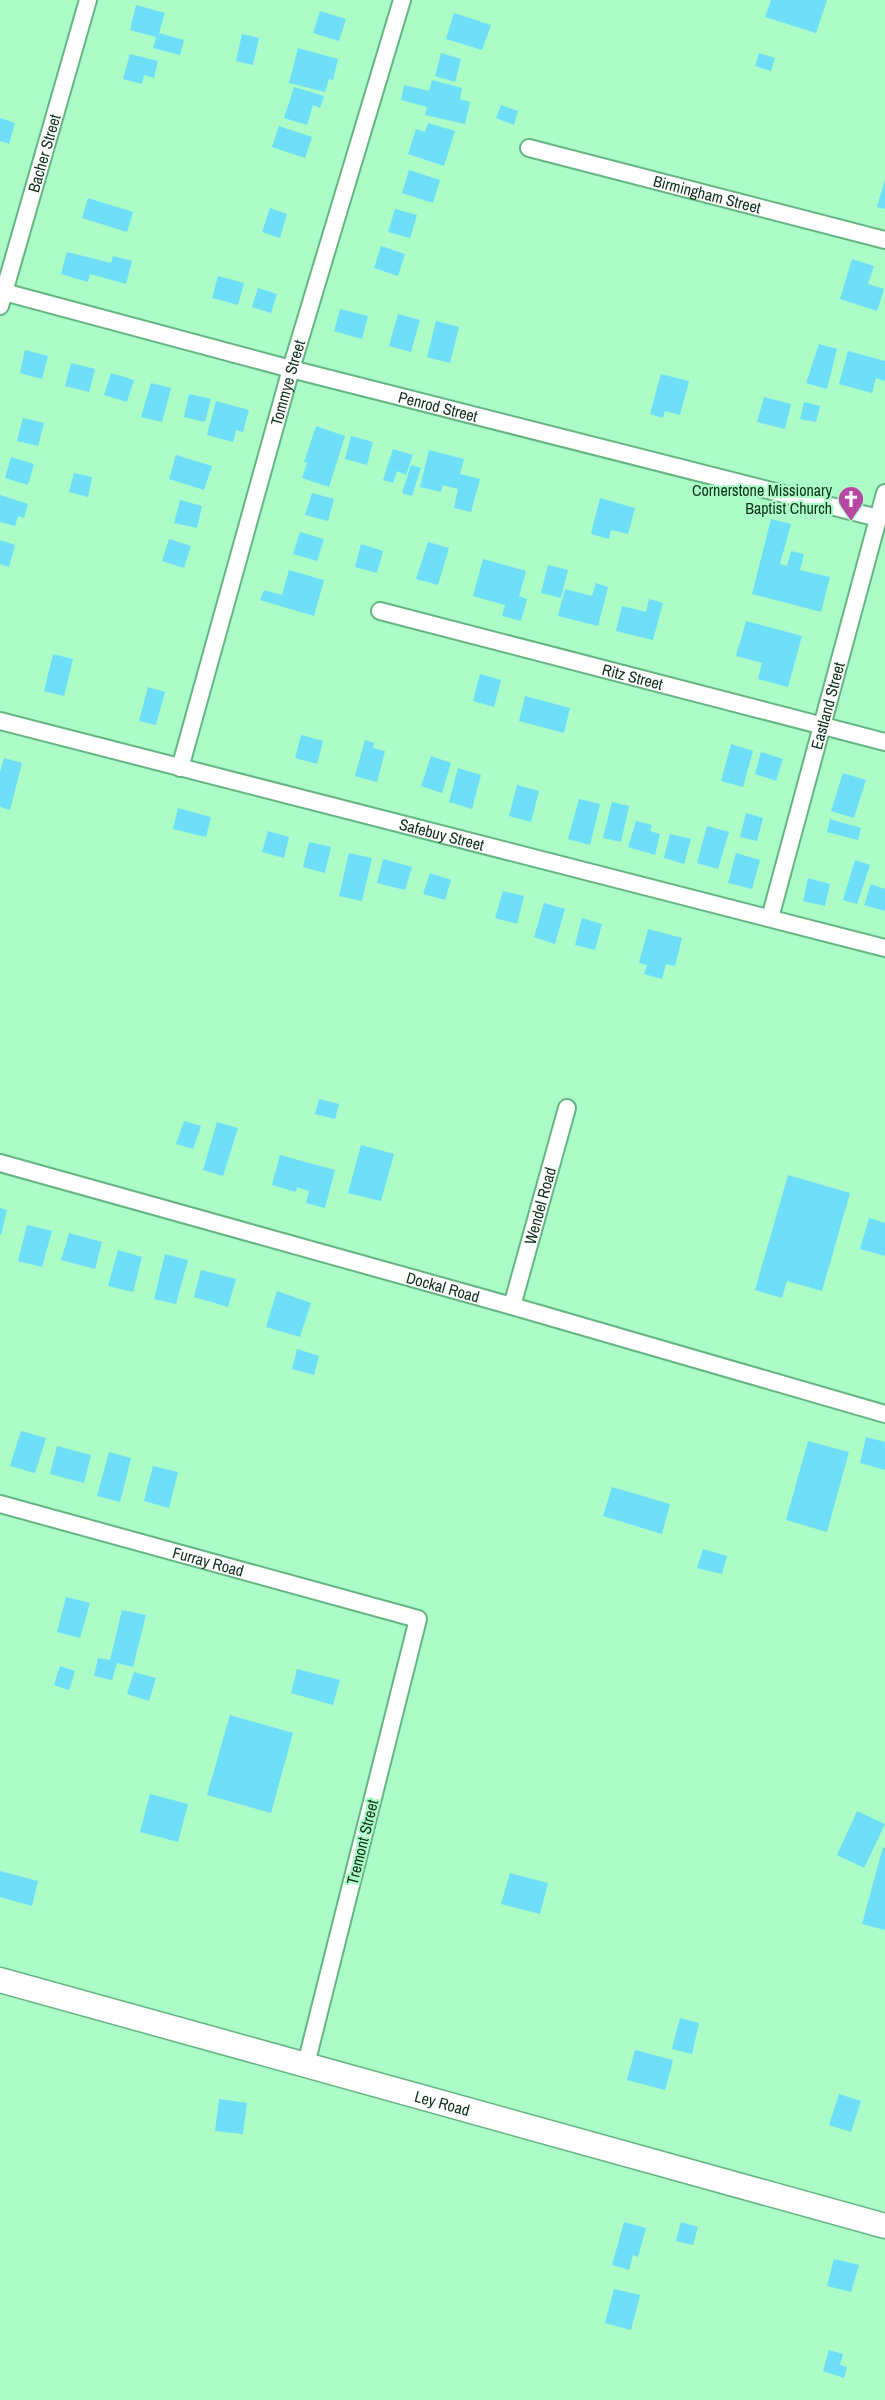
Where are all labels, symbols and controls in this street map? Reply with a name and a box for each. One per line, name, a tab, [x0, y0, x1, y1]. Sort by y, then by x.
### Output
street label: Bacher Street	[22, 111, 66, 195]
street label: Birmingham Street	[651, 170, 764, 219]
street label: Tommye Street	[265, 337, 310, 428]
street label: Penrod Street	[396, 386, 480, 427]
place label: Cornerstone Missionary Baptist Church	[692, 479, 832, 519]
church icon: Cornerstone Missionary Baptist Church	[836, 484, 866, 522]
street label: Ritz Street	[600, 658, 666, 695]
street label: Eastland Street	[805, 659, 850, 752]
street label: Safebuy Street	[397, 813, 487, 856]
street label: Wendel Road	[519, 1165, 561, 1247]
street label: Dockal Road	[404, 1266, 482, 1307]
street label: Furray Road	[170, 1541, 246, 1582]
street label: Tremont Street	[341, 1797, 383, 1887]
street label: Ley Road	[412, 2085, 472, 2121]

